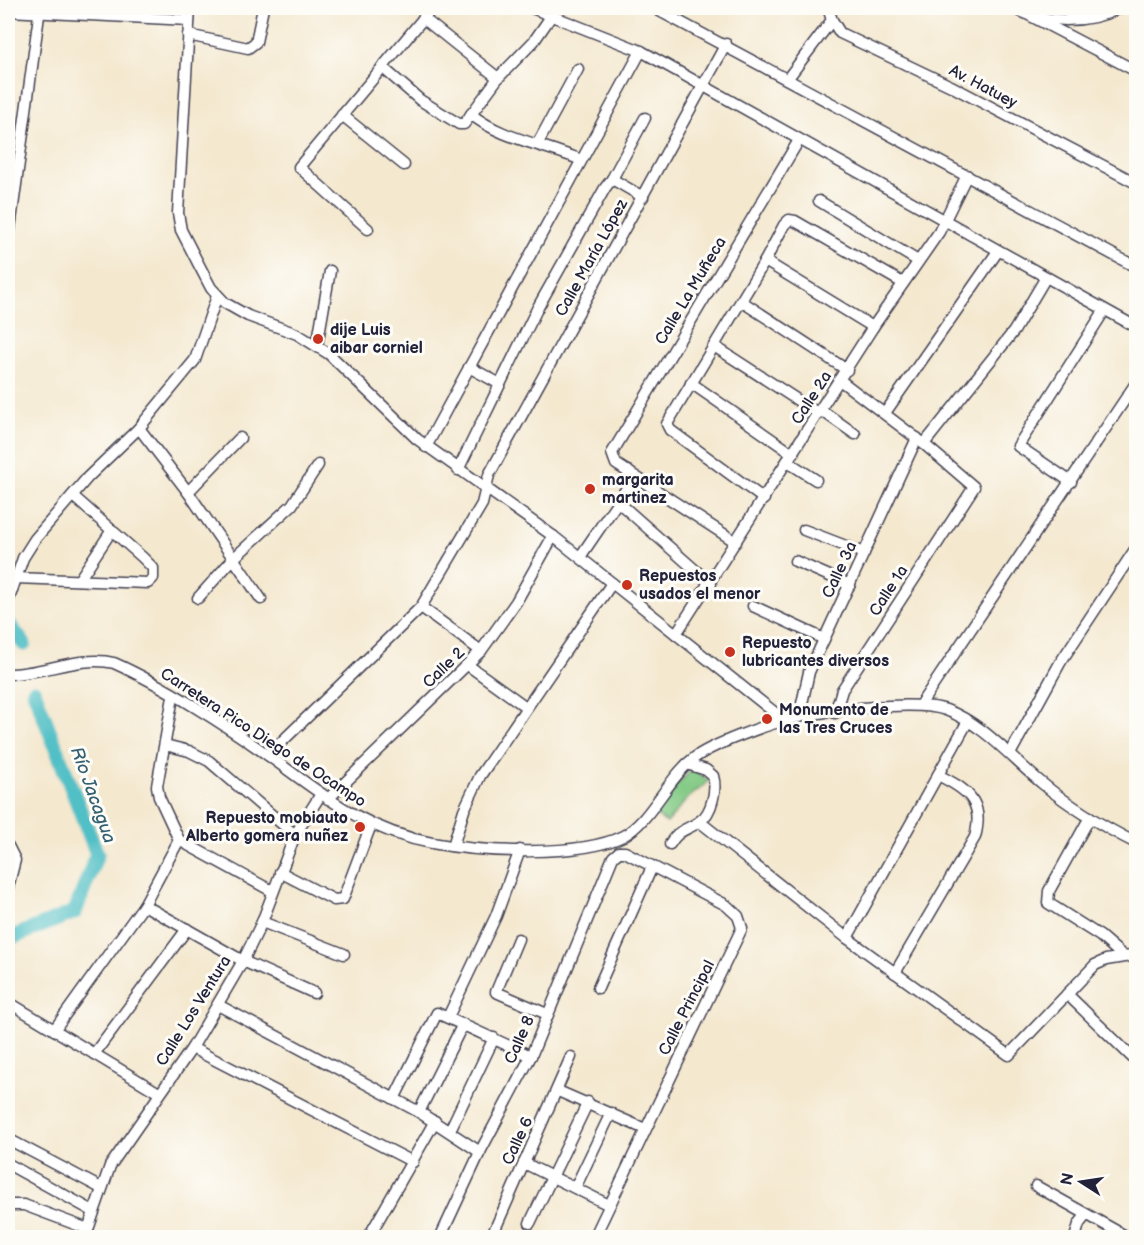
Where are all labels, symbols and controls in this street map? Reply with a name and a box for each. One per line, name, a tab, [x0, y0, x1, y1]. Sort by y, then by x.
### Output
street label: Av. Hatuey	[946, 61, 1021, 113]
street label: Calle María López	[552, 196, 632, 320]
street label: Calle La Muñeca	[651, 234, 731, 348]
place label: dije Luis aibar corniel	[330, 321, 423, 358]
marker: dije Luis aibar corniel	[311, 332, 325, 346]
street label: Calle 2a	[788, 368, 836, 428]
place label: margarita martinez	[602, 471, 674, 508]
marker: margarita martinez	[583, 482, 597, 496]
street label: Calle 3a	[819, 539, 861, 601]
street label: Calle 1a	[866, 562, 912, 620]
place label: Repuestos usados el menor	[639, 567, 761, 604]
marker: Repuestos usados el menor	[620, 578, 634, 592]
place label: Repuesto lubricantes diversos	[742, 634, 889, 671]
street label: Calle 2	[419, 643, 469, 692]
marker: Repuesto lubricantes diversos	[723, 645, 737, 659]
street label: Carretera Pico Diego de Ocampo	[157, 664, 369, 812]
place label: Monumento de las Tres Cruces	[779, 701, 893, 738]
marker: Monumento de las Tres Cruces	[760, 712, 774, 726]
water label: Río Jacagua	[66, 744, 120, 846]
place label: Repuesto mobiauto Alberto gomera nuñez	[185, 809, 348, 846]
marker: Repuesto mobiauto Alberto gomera nuñez	[353, 820, 367, 834]
street label: Calle Los Ventura	[152, 952, 236, 1070]
street label: Calle Principal	[655, 957, 719, 1059]
street label: Calle 8	[501, 1013, 539, 1067]
street label: Calle 6	[499, 1114, 537, 1168]
north arrow	[1051, 1152, 1111, 1212]
text: N	[1057, 1171, 1078, 1187]

